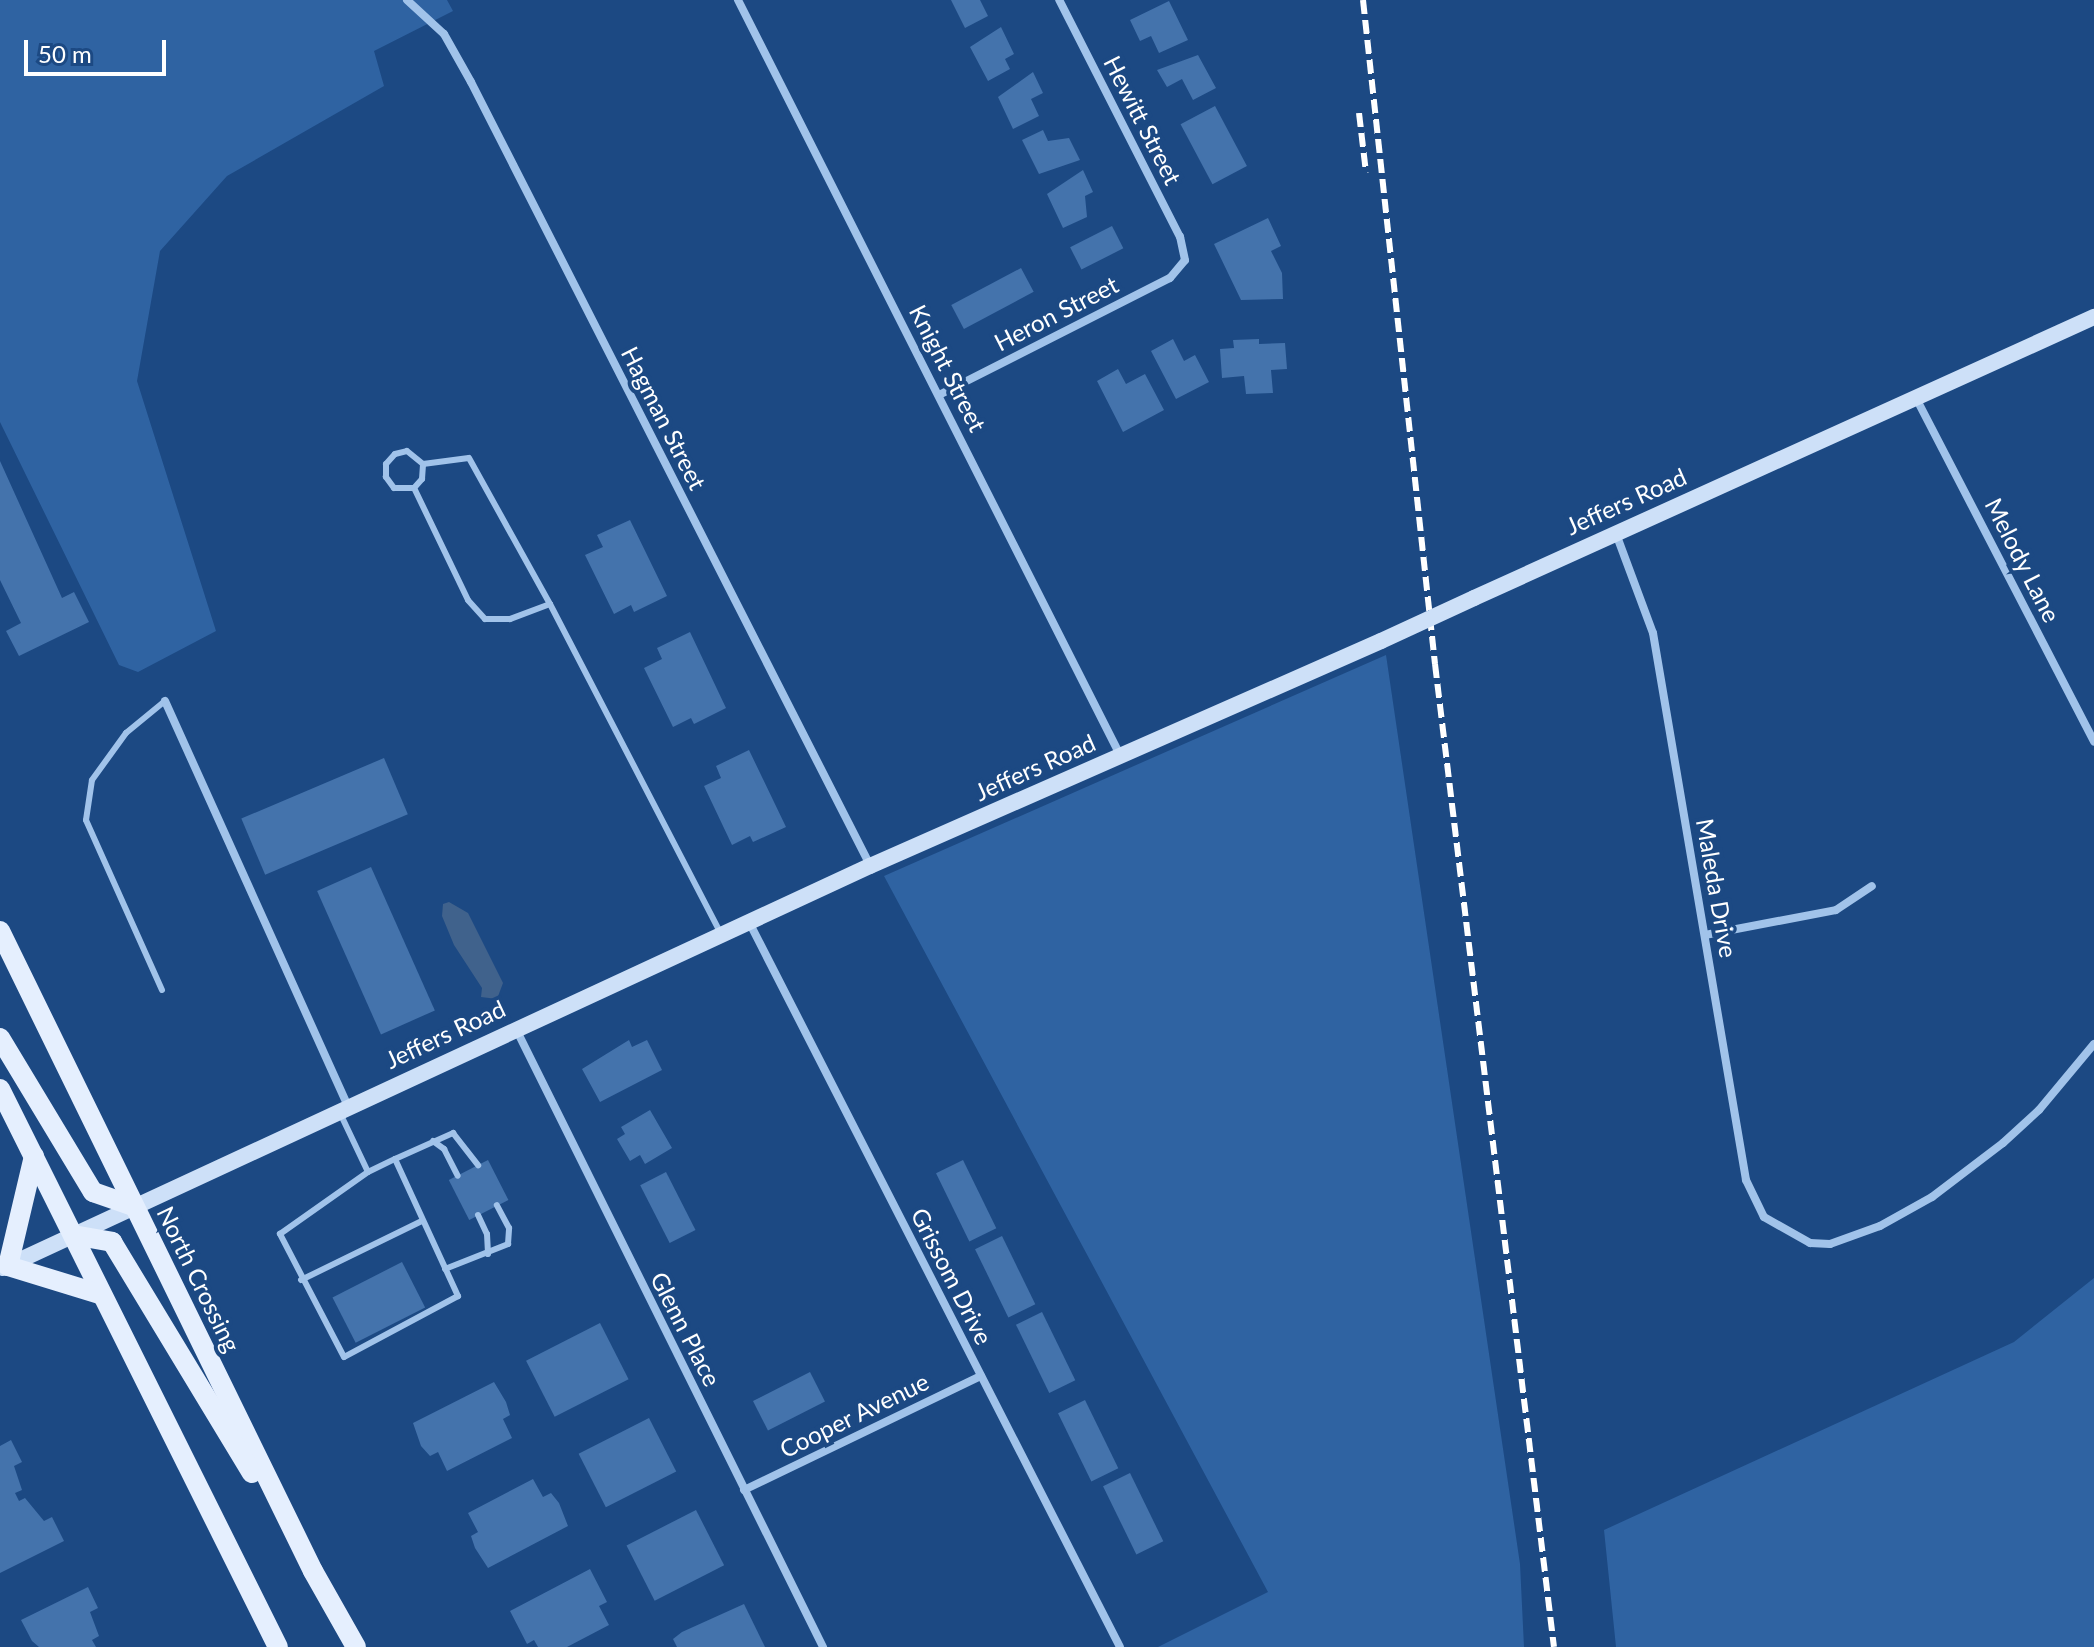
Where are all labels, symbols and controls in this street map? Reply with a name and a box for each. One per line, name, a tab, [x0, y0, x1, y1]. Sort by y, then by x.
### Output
scale bar	[28, 24, 170, 74]
text: 50 m	[38, 39, 92, 68]
street label: Hewitt Street	[1098, 51, 1188, 189]
street label: Heron Street	[989, 269, 1123, 357]
street label: Knight Street	[904, 300, 992, 436]
street label: Hagman Street	[616, 342, 712, 494]
street label: Jeffers Road	[1561, 462, 1691, 540]
street label: Melody Lane	[1979, 493, 2067, 627]
street label: Jeffers Road	[970, 728, 1100, 806]
street label: Maleda Drive	[1691, 816, 1743, 960]
street label: Jeffers Road	[380, 994, 510, 1074]
street label: North Crossing	[151, 1201, 247, 1357]
street label: Grissom Drive	[905, 1203, 999, 1349]
street label: Glenn Place	[645, 1267, 727, 1391]
street label: Cooper Avenue	[774, 1366, 934, 1464]

